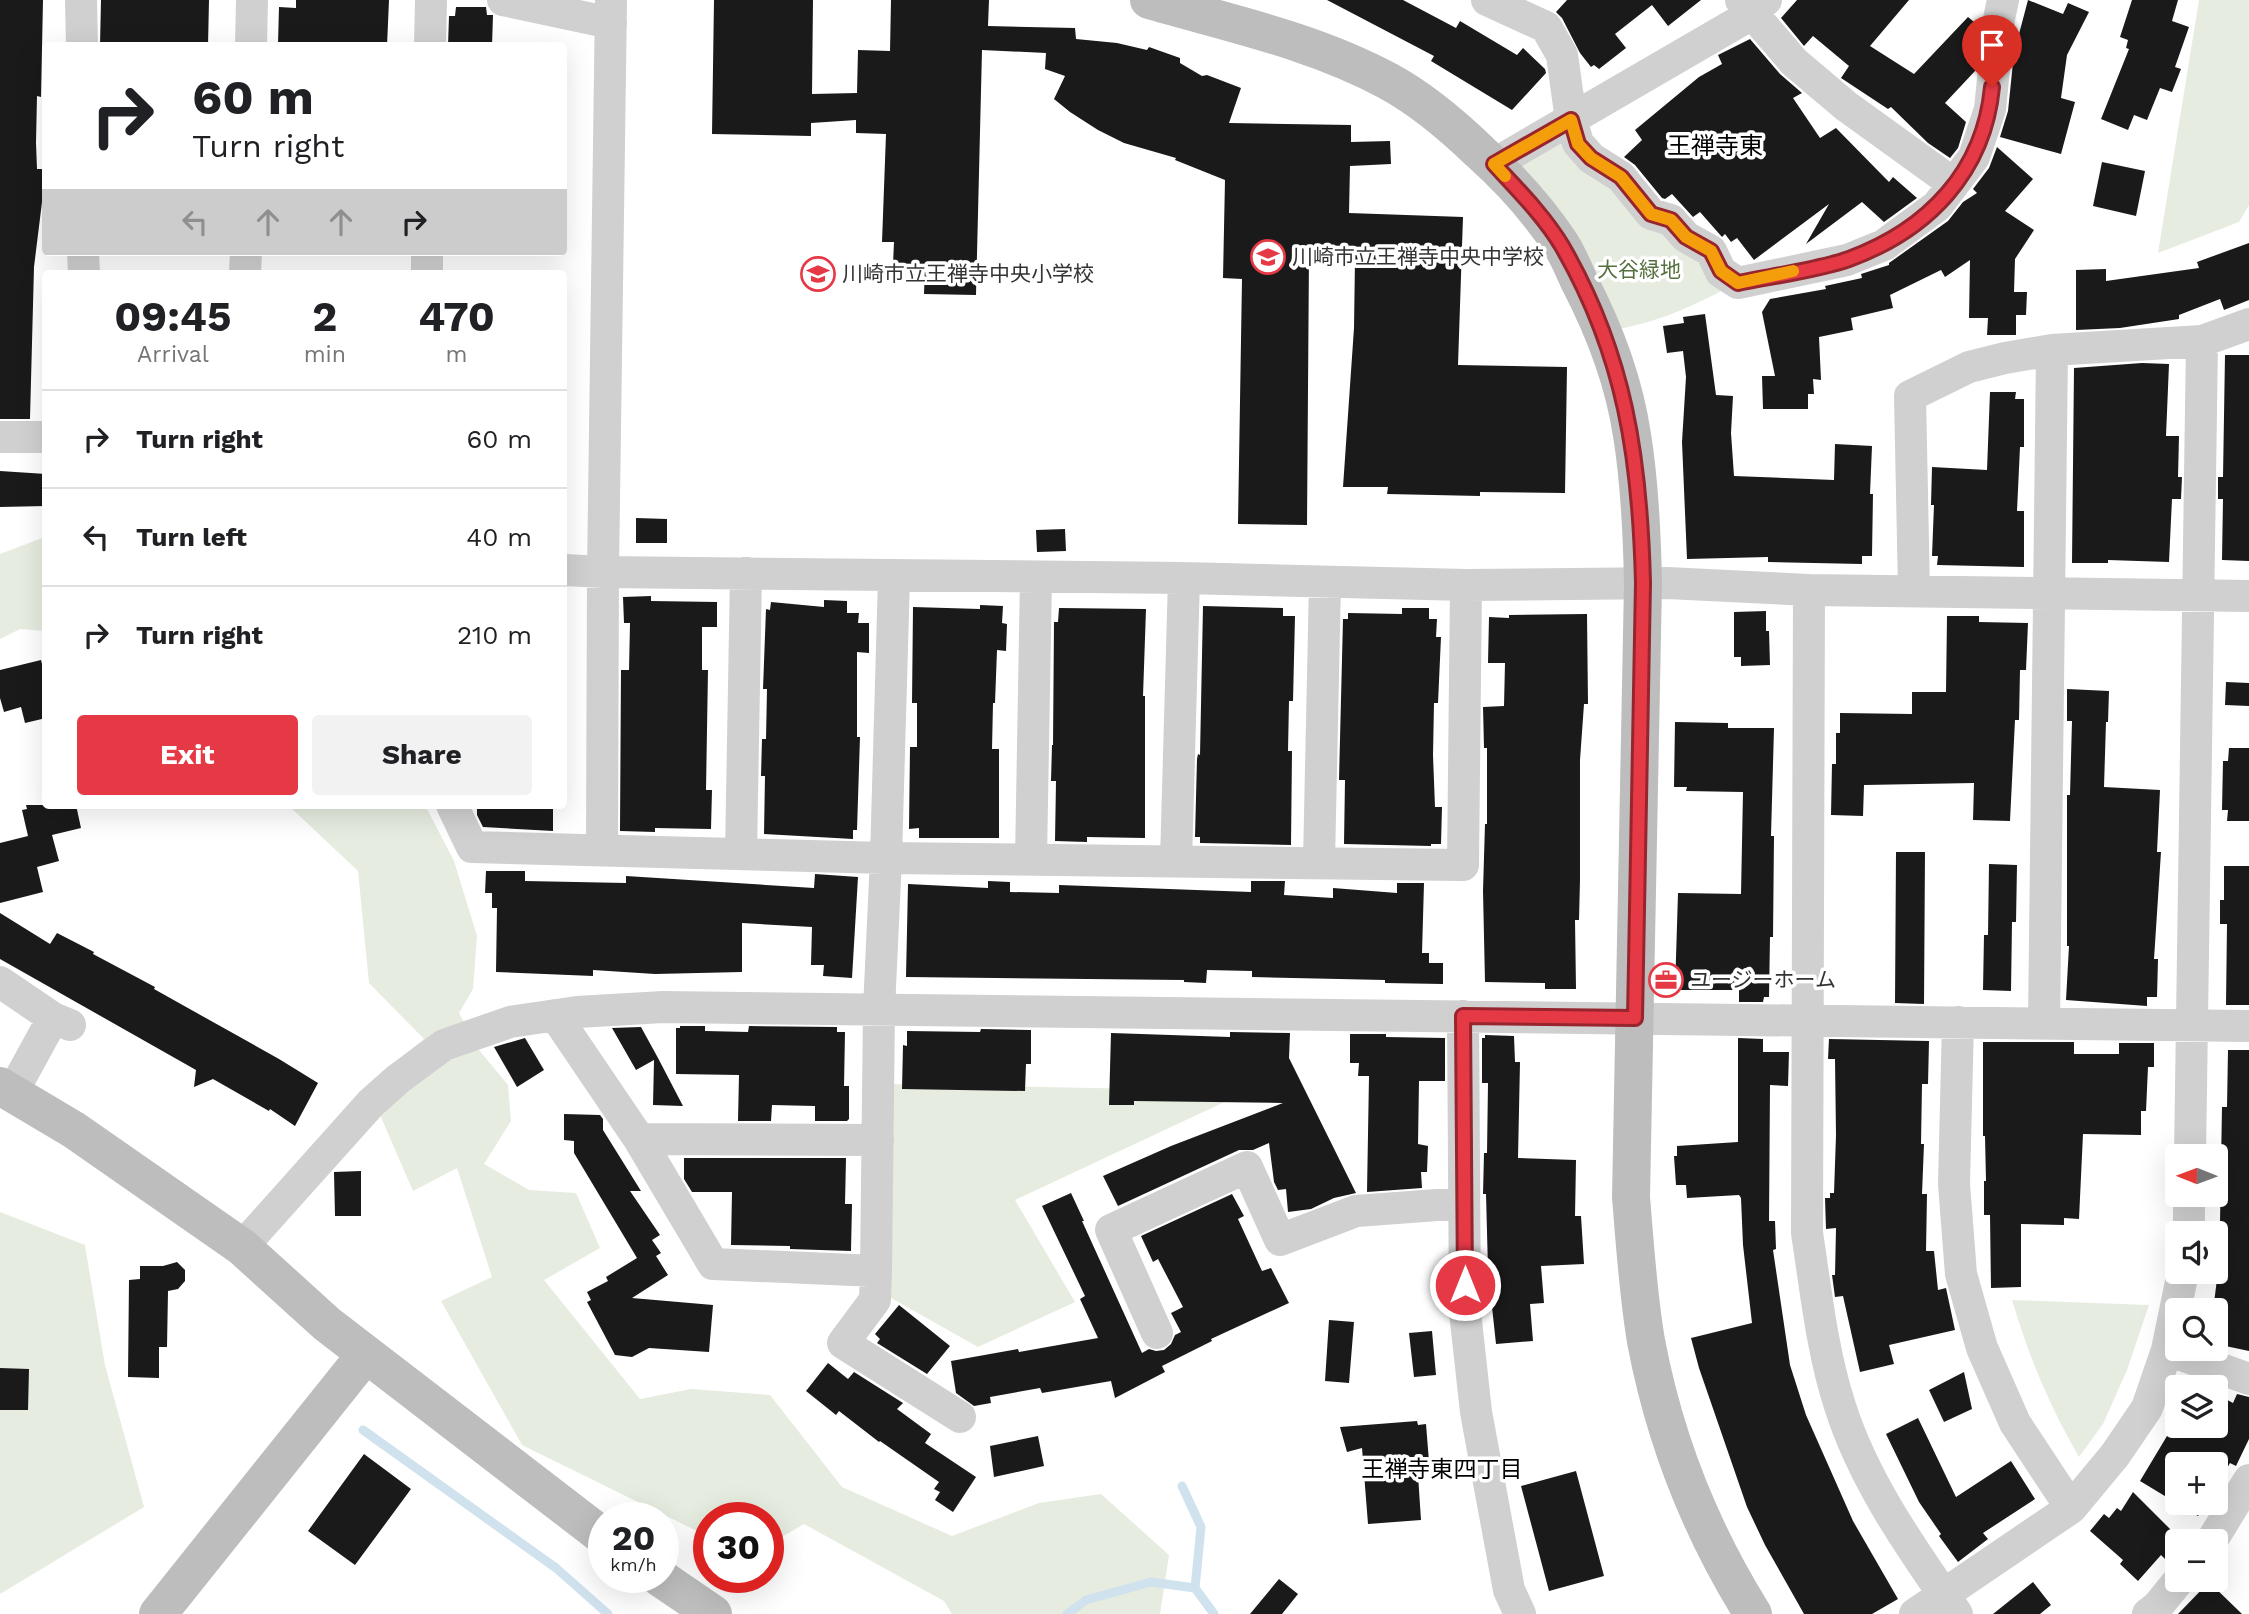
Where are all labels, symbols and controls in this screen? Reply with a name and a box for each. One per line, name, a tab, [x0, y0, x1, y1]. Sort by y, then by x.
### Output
pin	[1962, 15, 2022, 87]
icon: arrive	[1973, 26, 2011, 64]
text: 60 m	[192, 68, 314, 126]
icon: right	[77, 70, 168, 161]
text: Turn right	[192, 127, 344, 165]
district label: 王禅寺東	[1667, 132, 1763, 160]
icon: left	[176, 203, 214, 241]
icon: ahead	[249, 203, 287, 241]
icon: ahead	[322, 203, 360, 241]
icon: right	[395, 203, 433, 241]
school or university icon: 川崎市立王禅寺中央中学校	[1249, 238, 1287, 276]
place label: 川崎市立王禅寺中央中学校	[1292, 244, 1544, 269]
school or university icon: 川崎市立王禅寺中央小学校	[799, 255, 837, 293]
park label: 大谷緑地	[1597, 257, 1681, 282]
place label: 川崎市立王禅寺中央小学校	[842, 261, 1094, 286]
text: 09:45	[114, 292, 231, 341]
text: 2	[312, 292, 337, 341]
text: 470	[418, 292, 495, 341]
text: Arrival	[137, 341, 209, 368]
text: min	[304, 341, 346, 368]
text: m	[446, 341, 467, 368]
icon: right	[77, 420, 115, 458]
text: Turn right	[136, 424, 263, 454]
text: 60 m	[466, 424, 532, 454]
icon: left	[77, 518, 115, 556]
text: Turn left	[136, 522, 247, 552]
text: 40 m	[466, 522, 532, 552]
icon: right	[77, 616, 115, 654]
text: Turn right	[136, 620, 263, 650]
text: 210 m	[457, 620, 532, 650]
button: Exit	[77, 715, 298, 795]
button: Share	[312, 715, 532, 795]
office icon: ユージーホーム	[1647, 961, 1685, 999]
place label: ユージーホーム	[1690, 967, 1836, 992]
north arrow	[2165, 1144, 2228, 1208]
map controls	[2165, 1144, 2228, 1592]
button: sound	[2165, 1221, 2228, 1284]
position arrow	[1428, 1248, 1502, 1322]
button: search	[2165, 1298, 2228, 1361]
button: layers	[2165, 1375, 2228, 1438]
button: +	[2165, 1452, 2228, 1515]
district label: 王禅寺東四丁目	[1362, 1456, 1523, 1483]
speed limit sign: 30	[693, 1502, 784, 1593]
text: 20	[612, 1517, 655, 1559]
button: −	[2165, 1529, 2228, 1592]
text: km/h	[610, 1554, 657, 1575]

